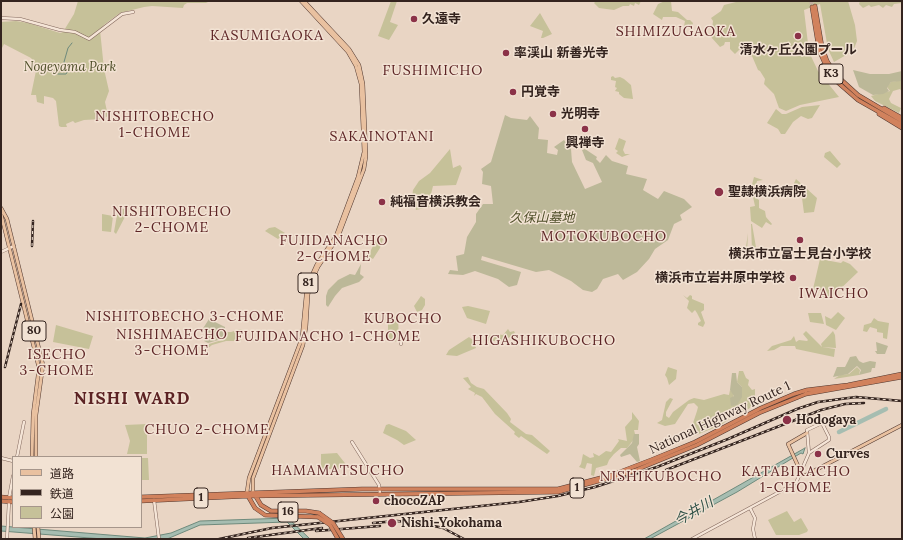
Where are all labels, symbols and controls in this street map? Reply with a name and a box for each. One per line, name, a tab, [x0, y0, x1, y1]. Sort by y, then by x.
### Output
place label: 久遠寺	[422, 11, 461, 27]
marker: 久遠寺	[409, 14, 419, 24]
district label: SHIMIZUGAOKA	[616, 24, 736, 40]
district label: KASUMIGAOKA	[210, 28, 324, 44]
marker: 清水ヶ丘公園プール	[793, 31, 803, 41]
place label: 清水ヶ丘公園プール	[740, 42, 856, 58]
place label: 率渓山 新善光寺	[514, 45, 608, 61]
marker: 率渓山 新善光寺	[501, 48, 511, 58]
park label: Nogeyama Park	[24, 59, 116, 75]
district label: FUSHIMICHO	[383, 63, 483, 79]
road number: K3	[819, 64, 843, 84]
place label: 円覚寺	[521, 84, 560, 100]
marker: 円覚寺	[508, 87, 518, 97]
place label: 光明寺	[561, 106, 600, 122]
district label: NISHITOBECHO 1-CHOME	[95, 109, 215, 142]
marker: 光明寺	[548, 109, 558, 119]
marker: 興禅寺	[580, 124, 590, 134]
district label: SAKAINOTANI	[329, 129, 435, 145]
place label: 興禅寺	[566, 135, 604, 151]
place label: 聖隷横浜病院	[728, 184, 806, 200]
marker: 聖隷横浜病院	[713, 186, 725, 198]
place label: 純福音横浜教会	[390, 194, 481, 210]
marker: 純福音横浜教会	[377, 197, 387, 207]
district label: NISHITOBECHO 2-CHOME	[112, 204, 232, 236]
park label: 久保山墓地	[510, 210, 574, 226]
district label: MOTOKUBOCHO	[541, 229, 667, 245]
district label: FUJIDANACHO 2-CHOME	[279, 233, 389, 266]
marker: 横浜市立富士見台小学校	[795, 235, 805, 245]
place label: 横浜市立富士見台小学校	[729, 246, 871, 262]
place label: 横浜市立岩井原中学校	[655, 270, 785, 286]
road number: 81	[298, 273, 318, 293]
marker: 横浜市立岩井原中学校	[788, 273, 798, 283]
district label: IWAICHO	[799, 286, 869, 302]
district label: NISHITOBECHO 3-CHOME	[85, 309, 285, 325]
district label: KUBOCHO	[364, 311, 442, 327]
road number: 80	[22, 321, 46, 341]
district label: NISHIMAECHO 3-CHOME	[116, 327, 228, 360]
district label: FUJIDANACHO 1-CHOME	[235, 329, 421, 345]
district label: HIGASHIKUBOCHO	[472, 333, 616, 349]
district label: ISECHO 3-CHOME	[20, 347, 94, 380]
street label: National Highway Route 1	[647, 378, 793, 458]
district label: NISHI WARD	[74, 389, 190, 409]
place label: Hodogaya	[796, 412, 856, 428]
marker: Hodogaya	[781, 414, 793, 426]
district label: CHUO 2-CHOME	[144, 422, 270, 438]
place label: Curves	[826, 446, 869, 462]
marker: Curves	[813, 449, 823, 459]
legend	[12, 456, 142, 528]
district label: HAMAMATSUCHO	[271, 463, 405, 479]
district label: KATABIRACHO 1-CHOME	[741, 464, 851, 496]
text: 道路	[50, 466, 74, 481]
district label: NISHIKUBOCHO	[600, 469, 722, 485]
road number: 1	[570, 478, 584, 498]
text: 鉄道	[50, 486, 74, 501]
road number: 1	[194, 488, 208, 508]
place label: chocoZAP	[384, 493, 445, 509]
water label: 今井川	[672, 494, 716, 530]
marker: chocoZAP	[371, 496, 381, 506]
road number: 16	[278, 502, 298, 522]
text: 公園	[50, 506, 74, 521]
place label: Nishi-Yokohama	[401, 515, 502, 531]
marker: Nishi-Yokohama	[386, 517, 398, 529]

